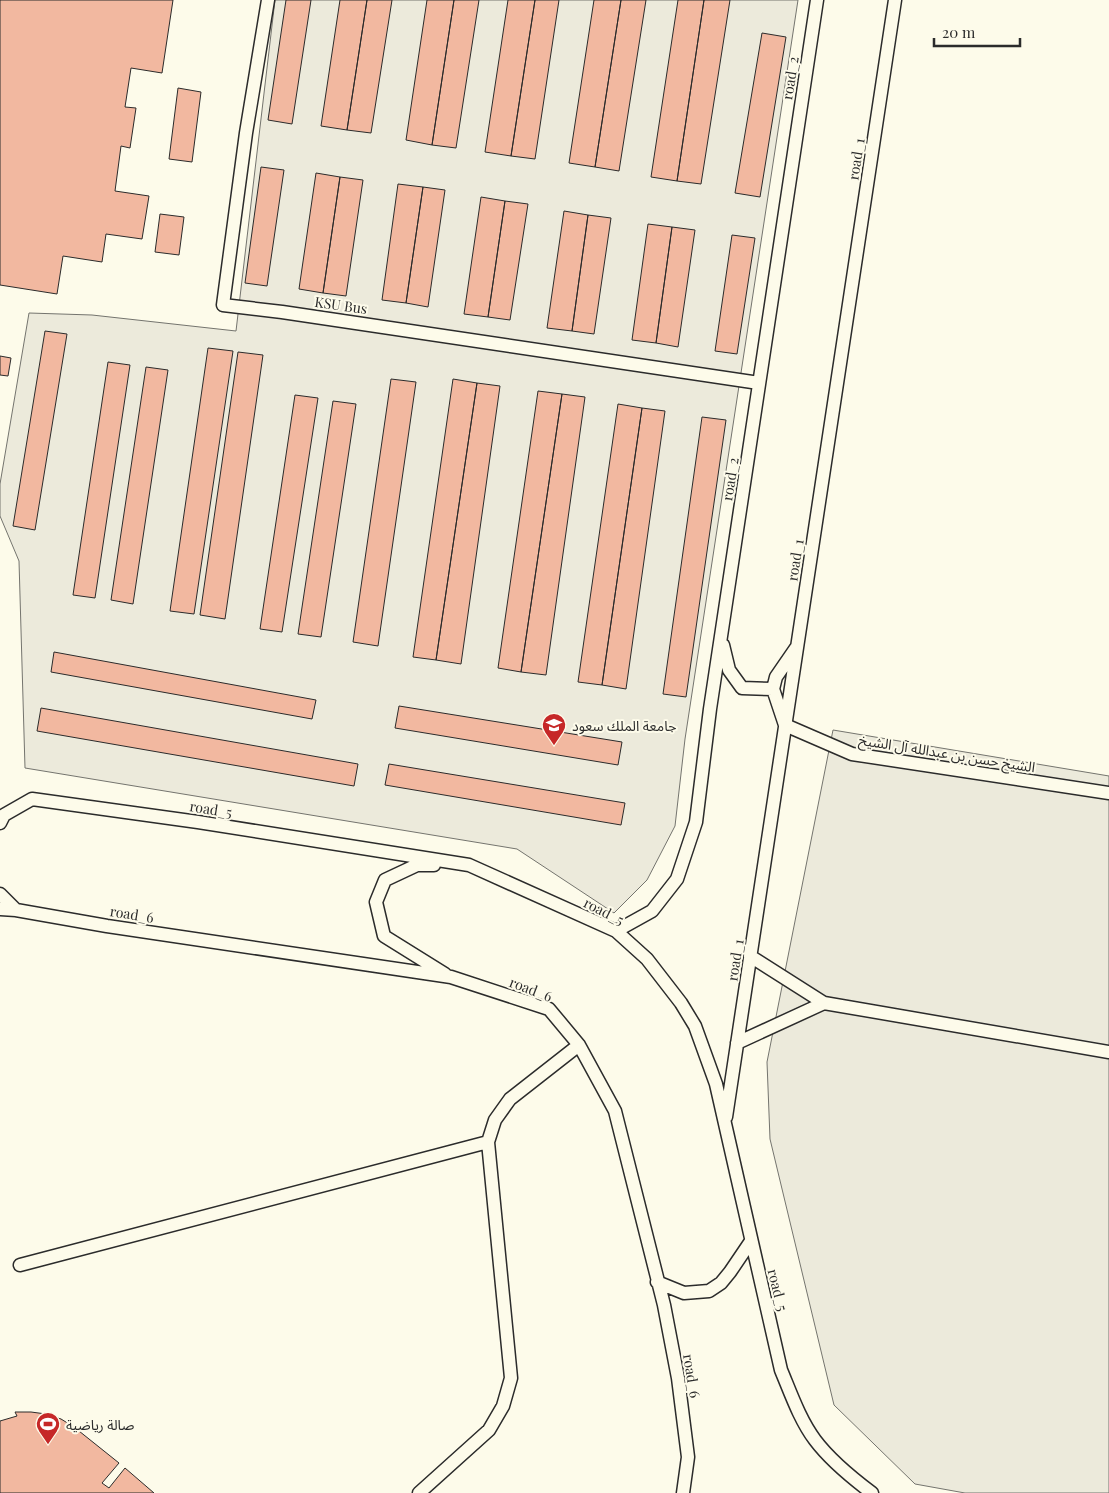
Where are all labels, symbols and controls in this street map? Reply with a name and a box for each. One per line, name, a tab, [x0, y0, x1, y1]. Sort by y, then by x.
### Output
scale bar	[934, 15, 1020, 47]
text: 20 m	[942, 22, 976, 42]
street label: road_2	[777, 55, 803, 101]
street label: road_1	[843, 137, 869, 181]
street label: KSU Bus	[313, 292, 369, 318]
street label: road_2	[717, 456, 743, 502]
street label: road_1	[782, 538, 808, 582]
school or university icon: جامعة الملك سعود	[541, 712, 567, 746]
place label: جامعة الملك سعود	[572, 716, 676, 735]
street label: الشيخ حسن بن عبدالله آل الشيخ	[857, 730, 1037, 778]
street label: road_5	[188, 796, 234, 822]
street label: road_5	[581, 893, 628, 929]
street label: road_6	[109, 901, 155, 927]
street label: road_1	[722, 938, 748, 982]
street label: road_6	[507, 972, 555, 1006]
street label: road_5	[764, 1267, 792, 1313]
street label: road_6	[679, 1353, 705, 1399]
sports icon: صالة رياضية	[35, 1411, 61, 1445]
place label: صالة رياضية	[66, 1415, 135, 1434]

